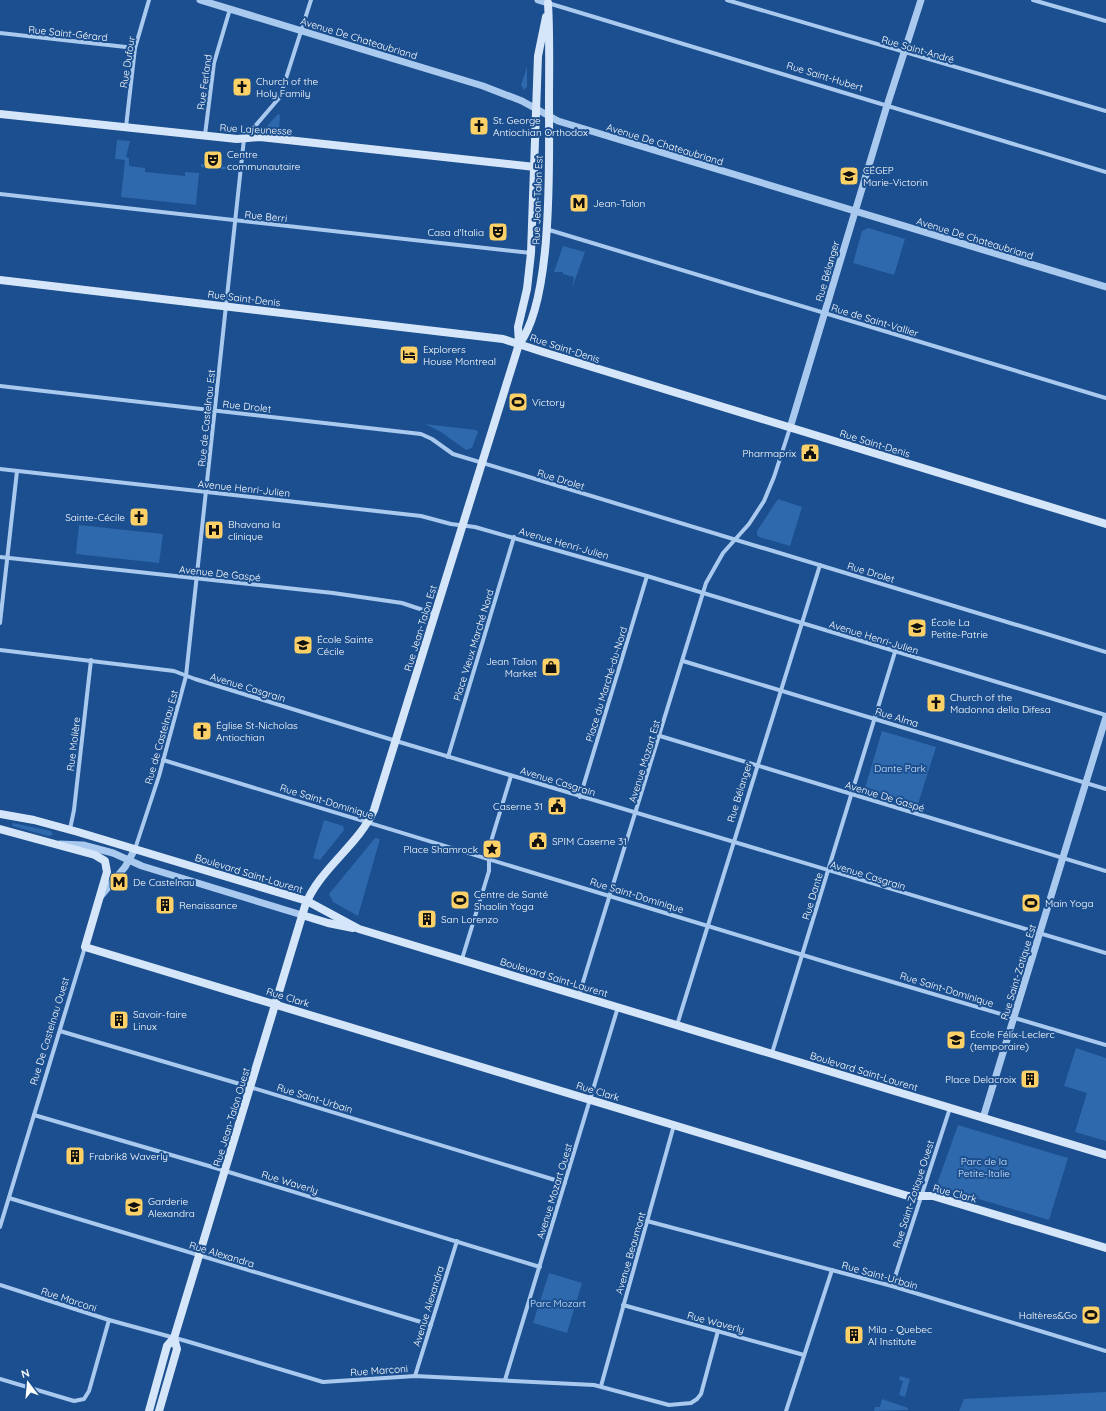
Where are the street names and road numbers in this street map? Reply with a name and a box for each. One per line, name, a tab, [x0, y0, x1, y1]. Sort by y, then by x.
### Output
street label: Avenue De Chateaubriand	[299, 15, 419, 62]
street label: Rue Saint-Gérard	[28, 23, 108, 44]
street label: Rue Saint-André	[880, 33, 956, 66]
street label: Rue Dufour	[117, 35, 138, 89]
street label: Rue Ferland	[194, 53, 215, 111]
street label: Rue Saint-Hubert	[785, 59, 865, 94]
street label: Rue Lajeunesse	[219, 121, 293, 138]
street label: Avenue De Chateaubriand	[605, 121, 725, 168]
street label: Rue Jean-Talon Est	[529, 154, 546, 245]
street label: Rue Berri	[244, 208, 288, 225]
street label: Avenue De Chateaubriand	[915, 215, 1035, 262]
street label: Rue Bélanger	[813, 239, 842, 303]
street label: Rue Saint-Denis	[207, 288, 281, 309]
street label: Rue de Saint-Vallier	[830, 301, 920, 340]
street label: Rue Saint-Denis	[528, 331, 602, 366]
street label: Rue de Castelnau Est	[195, 368, 218, 467]
street label: Rue Drolet	[222, 397, 272, 416]
street label: Rue Saint-Denis	[838, 427, 912, 460]
street label: Rue Drolet	[536, 466, 587, 493]
street label: Avenue Henri-Julien	[197, 477, 291, 500]
street label: Avenue Henri-Julien	[517, 524, 610, 563]
street label: Rue Drolet	[846, 559, 897, 586]
street label: Avenue De Gaspé	[178, 563, 262, 584]
street label: Rue Jean-Talon Est	[401, 583, 440, 673]
street label: Place Vieux Marché Nord	[450, 588, 497, 702]
street label: Avenue Henri-Julien	[828, 618, 920, 657]
street label: Place du Marché-du-Nord	[583, 625, 630, 743]
street label: Avenue Casgrain	[209, 670, 287, 705]
street label: Rue de Castelnau Est	[142, 688, 181, 786]
street label: Rue Alma	[874, 705, 920, 730]
street label: Rue Molière	[64, 716, 83, 772]
street label: Avenue Mozart Est	[626, 718, 663, 804]
street label: Rue Bélanger	[724, 760, 755, 824]
street label: Avenue Casgrain	[519, 764, 597, 799]
street label: Avenue De Gaspé	[844, 778, 926, 815]
street label: Rue Saint-Dominique	[278, 781, 376, 822]
street label: Boulevard Saint-Laurent	[193, 851, 305, 896]
street label: Avenue Casgrain	[829, 858, 907, 893]
street label: Rue Dante	[799, 871, 826, 921]
street label: Rue Saint-Dominique	[588, 875, 686, 916]
street label: Rue Saint-Zotique Est	[998, 922, 1039, 1022]
street label: Boulevard Saint-Laurent	[498, 955, 610, 1000]
street label: Rue Saint-Dominique	[898, 969, 996, 1010]
street label: Rue De Castelnau Ouest	[27, 975, 72, 1087]
street label: Rue Clark	[265, 985, 311, 1010]
street label: Boulevard Saint-Laurent	[808, 1049, 920, 1094]
street label: Rue Jean-Talon Ouest	[210, 1066, 253, 1168]
street label: Rue Clark	[575, 1079, 621, 1104]
street label: Rue Saint-Urbain	[275, 1081, 354, 1116]
street label: Rue Saint-Zotique Ouest	[890, 1138, 937, 1250]
street label: Avenue Mozart Ouest	[534, 1141, 575, 1240]
street label: Rue Waverly	[260, 1168, 320, 1197]
street label: Rue Clark	[932, 1181, 978, 1206]
street label: Avenue Beaumont	[613, 1210, 649, 1296]
street label: Rue Alexandra	[188, 1238, 256, 1271]
street label: Rue Saint-Urbain	[840, 1258, 919, 1293]
street label: Avenue Alexandra	[410, 1264, 447, 1348]
street label: Rue Marconi	[39, 1284, 98, 1315]
street label: Rue Waverly	[686, 1309, 746, 1336]
street label: Rue Marconi	[350, 1362, 408, 1379]

